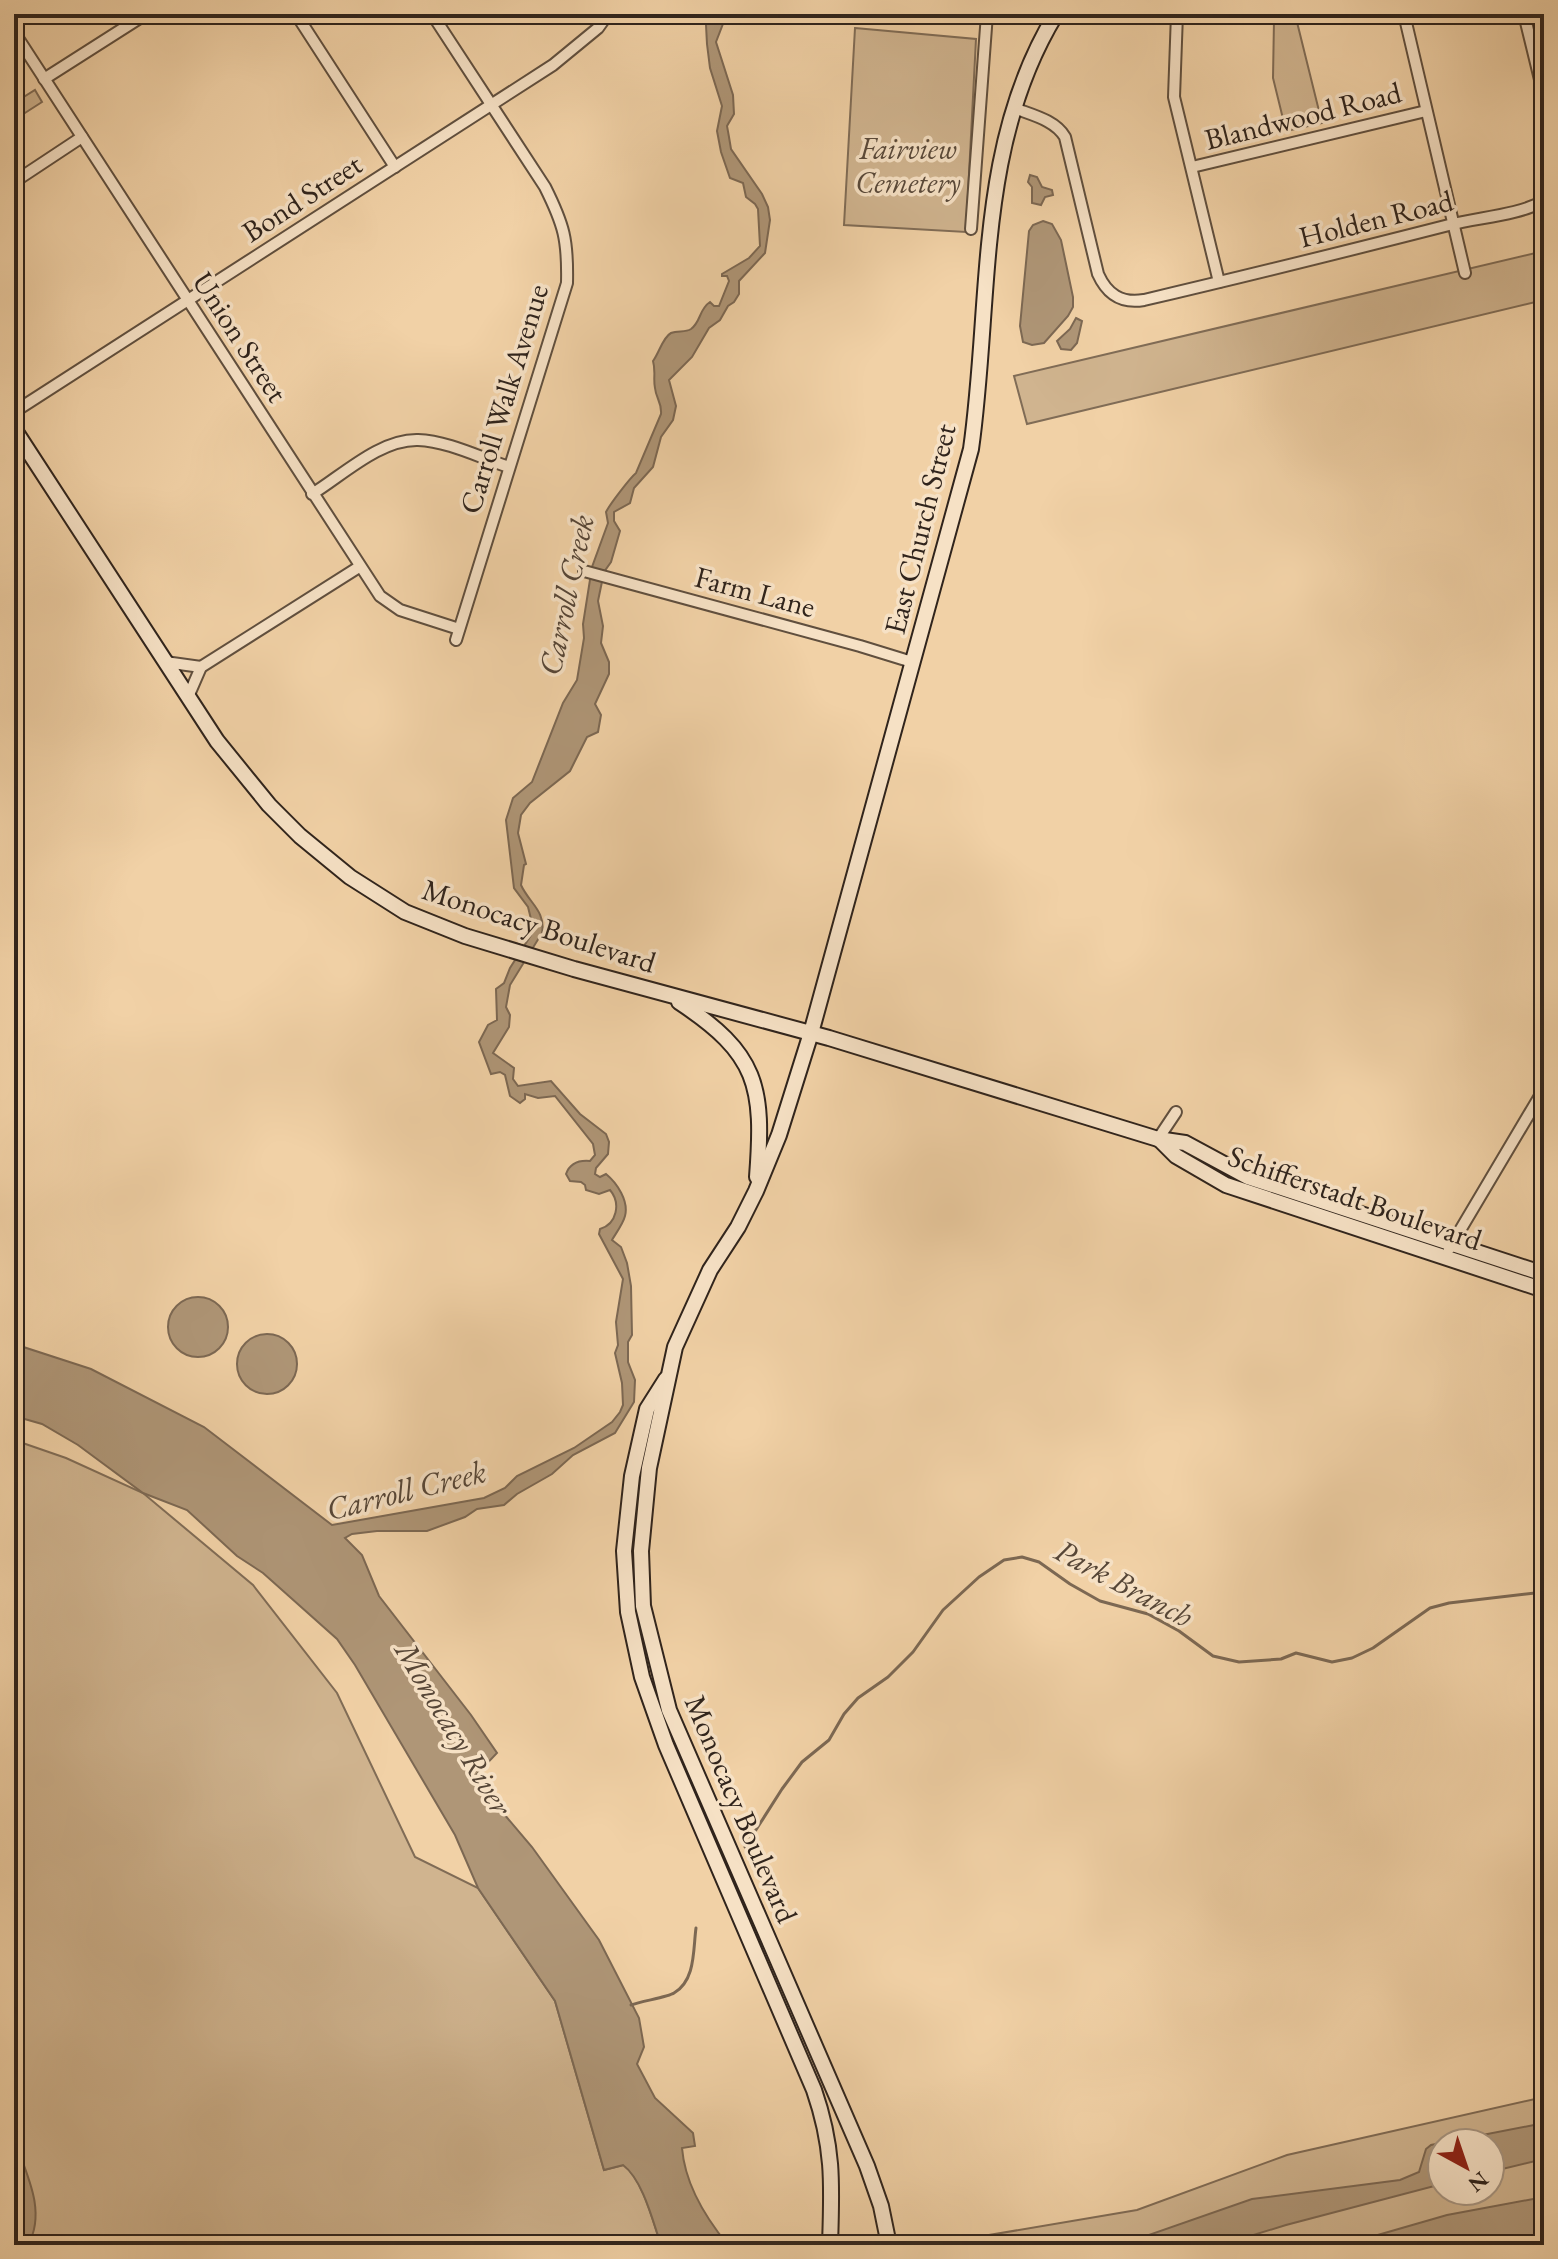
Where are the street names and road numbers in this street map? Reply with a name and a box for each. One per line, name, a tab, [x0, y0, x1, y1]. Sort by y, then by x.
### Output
street label: Blandwood Road	[1201, 72, 1406, 159]
street label: Bond Street	[234, 144, 370, 251]
street label: Holden Road	[1295, 180, 1458, 256]
street label: Union Street	[184, 264, 297, 410]
street label: Carroll Walk Avenue	[450, 279, 557, 518]
street label: East Church Street	[875, 419, 965, 638]
street label: Farm Lane	[691, 557, 819, 626]
street label: Monocacy Boulevard	[417, 869, 662, 982]
street label: Schifferstadt Boulevard	[1223, 1136, 1488, 1260]
street label: Monocacy Boulevard	[676, 1689, 807, 1929]

